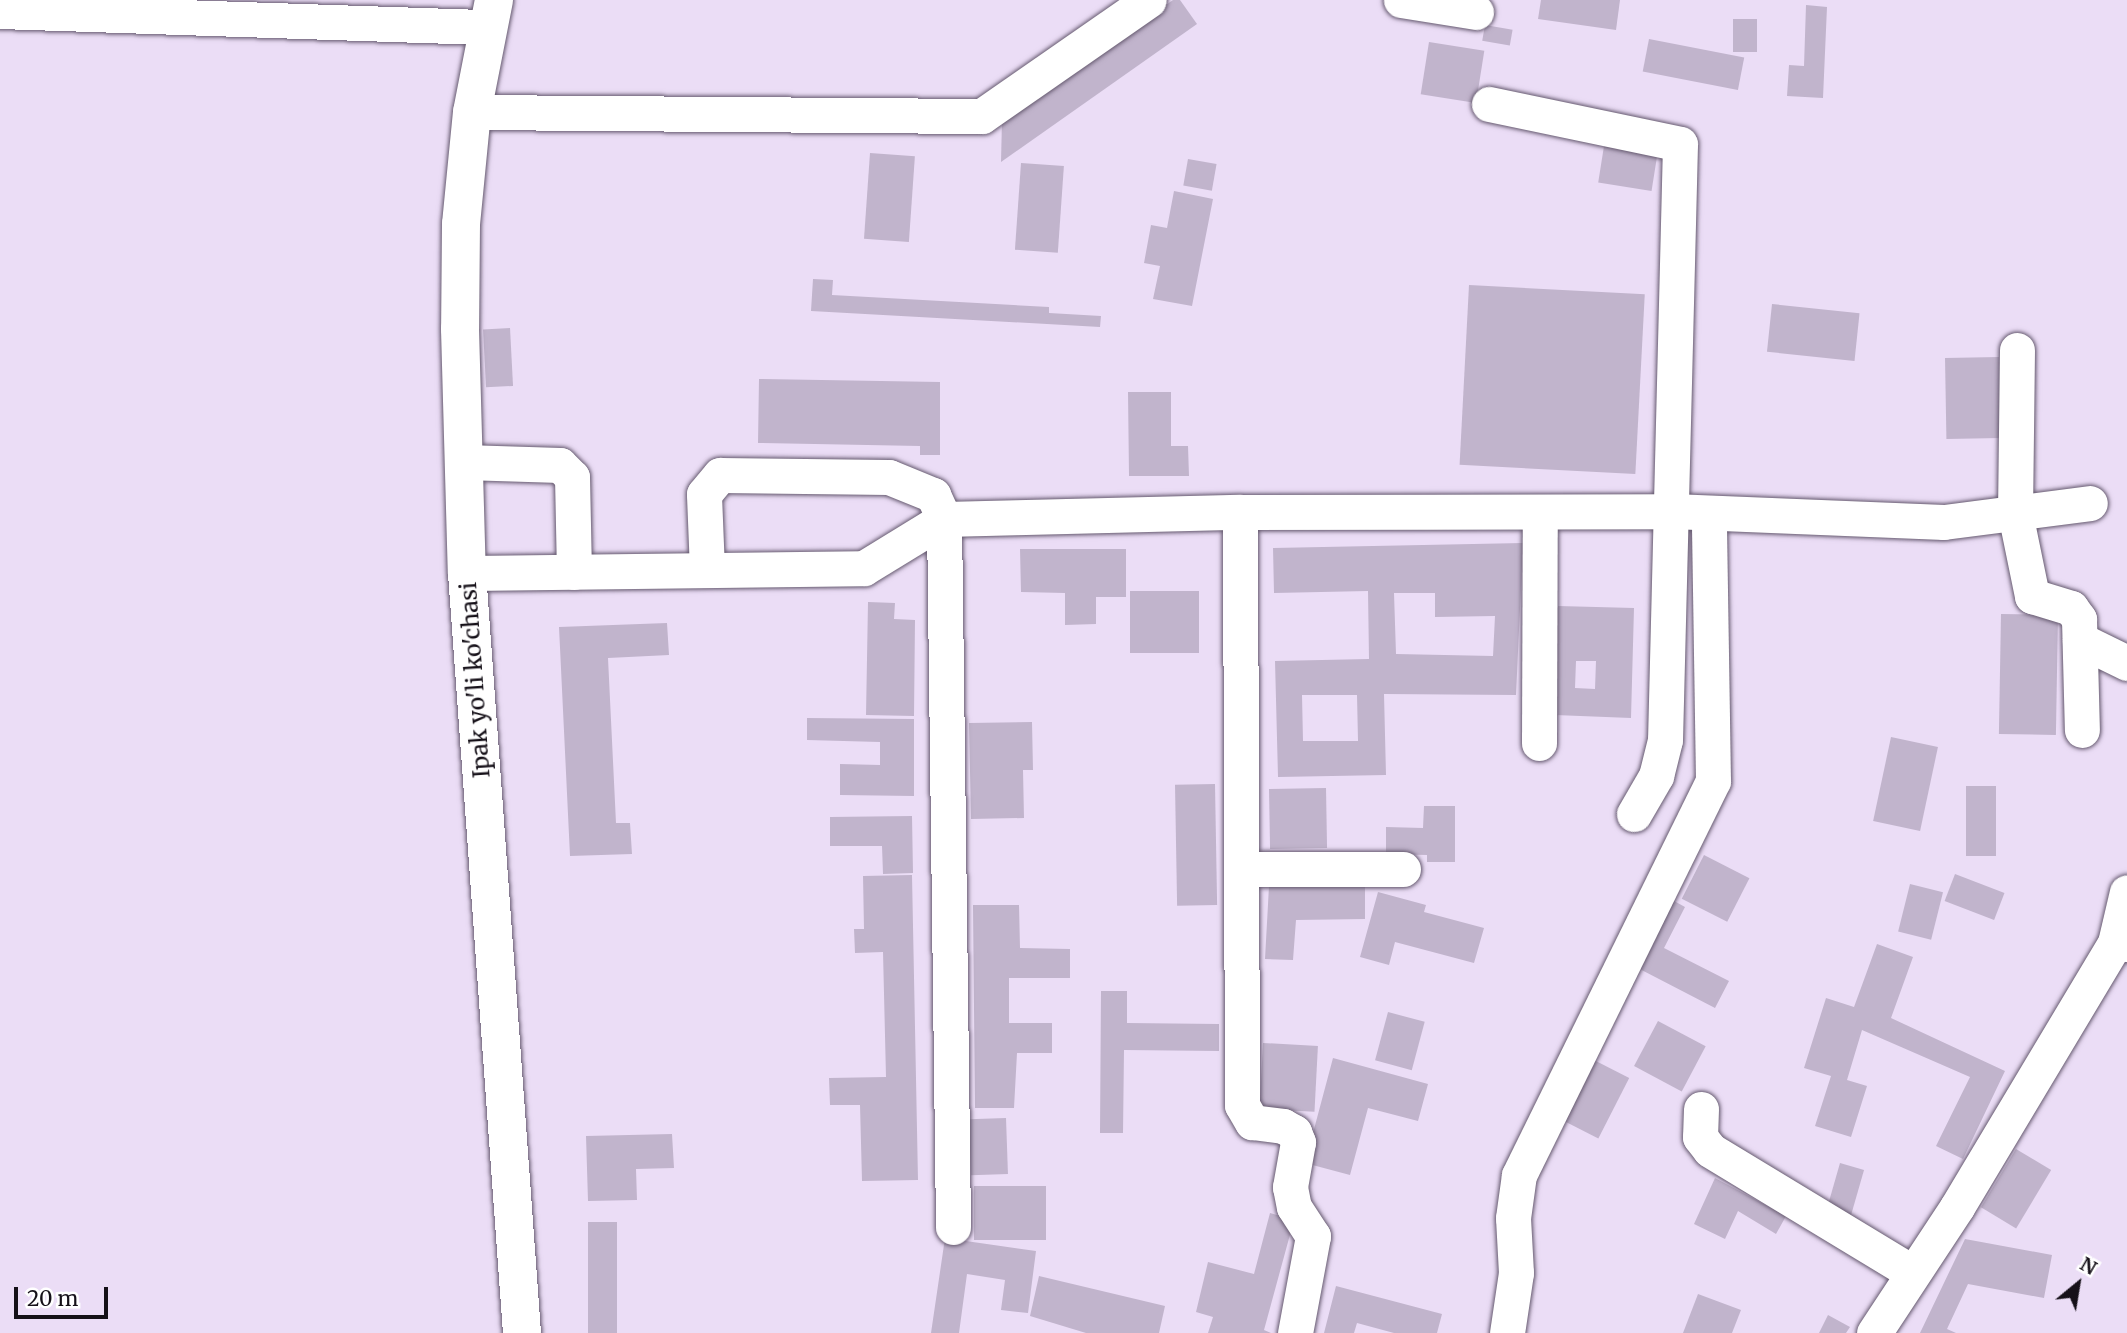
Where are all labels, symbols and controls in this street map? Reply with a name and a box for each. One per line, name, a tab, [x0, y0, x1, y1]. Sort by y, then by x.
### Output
street label: Ipak yo'li ko'chasi	[454, 581, 496, 779]
north arrow	[2043, 1249, 2113, 1319]
text: N	[2076, 1252, 2101, 1280]
scale bar	[18, 1274, 112, 1318]
text: 20 m	[27, 1285, 78, 1312]

